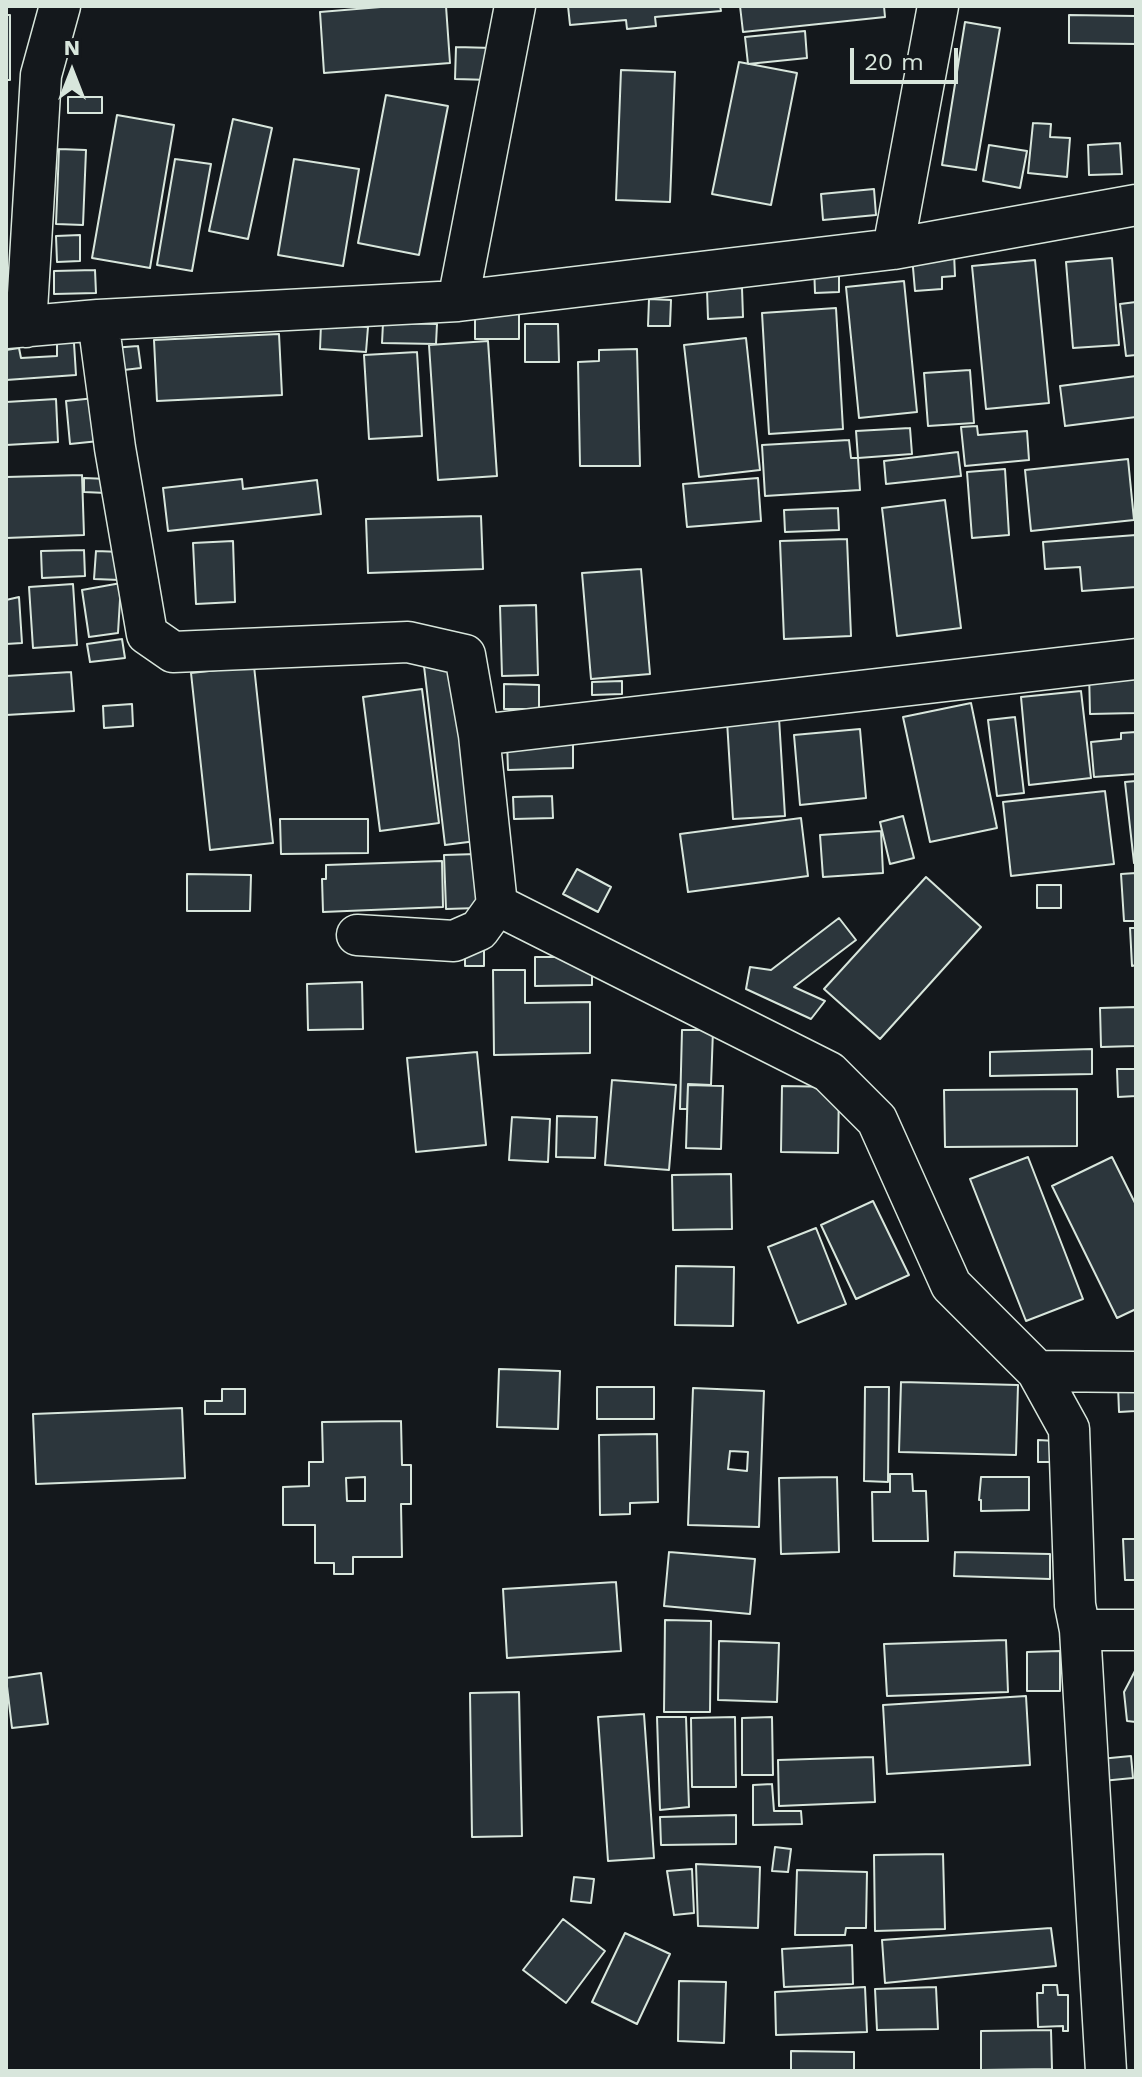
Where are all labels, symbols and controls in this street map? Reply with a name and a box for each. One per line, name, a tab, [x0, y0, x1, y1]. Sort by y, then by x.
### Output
north arrow	[32, 32, 112, 112]
scale bar	[854, 32, 962, 82]
text: N	[64, 35, 80, 60]
text: 20 m	[864, 48, 924, 76]

